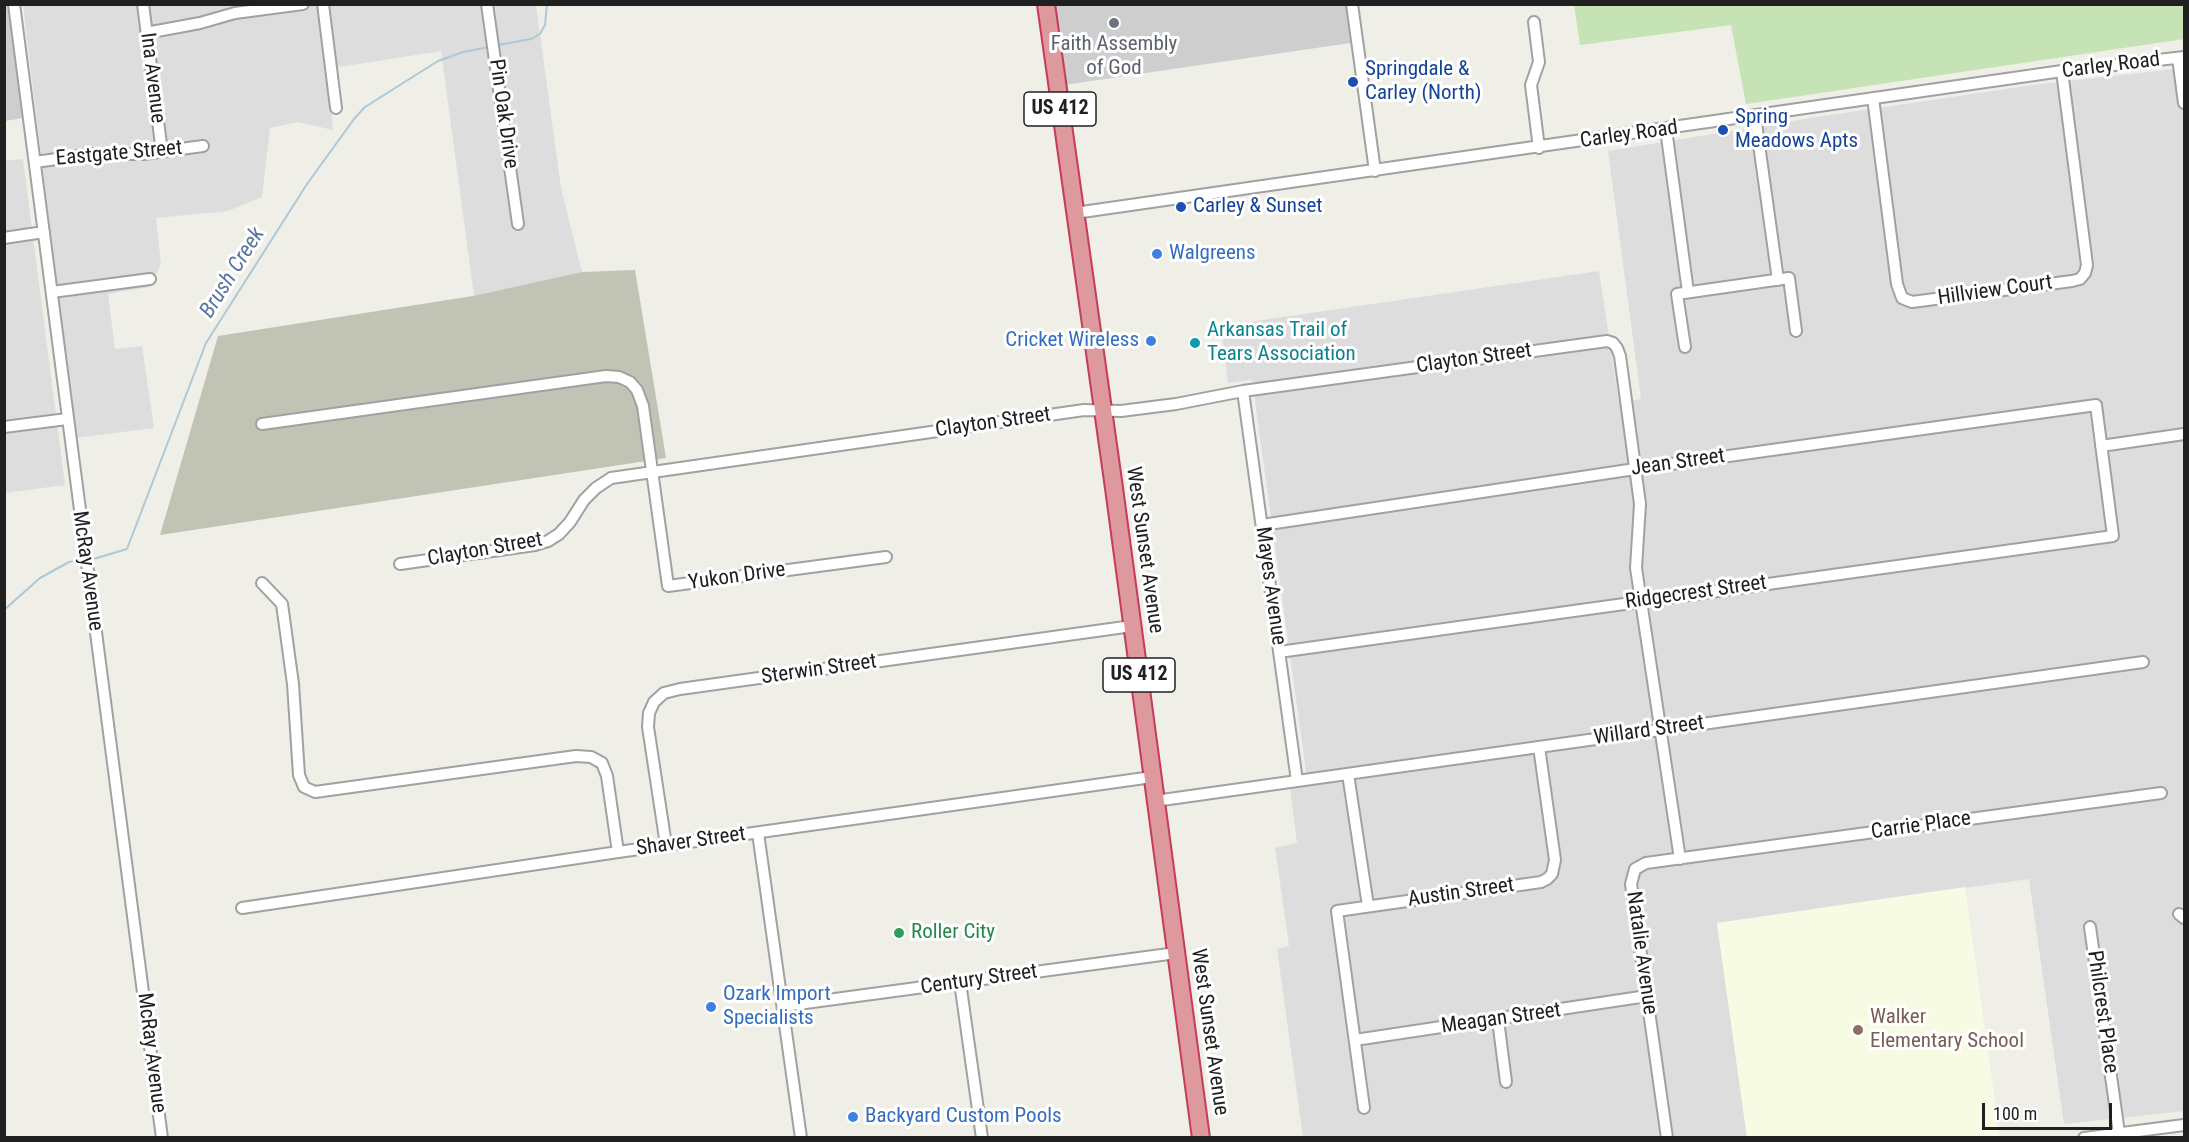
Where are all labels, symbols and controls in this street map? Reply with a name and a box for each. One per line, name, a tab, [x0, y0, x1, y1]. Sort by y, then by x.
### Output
marker: Faith Assembly of God	[1107, 16, 1121, 30]
street label: Ina Avenue	[134, 31, 170, 125]
place label: Faith Assembly of God	[1051, 32, 1177, 82]
street label: Carley Road	[2061, 47, 2161, 85]
place label: Springdale & Carley (North)	[1365, 57, 1482, 107]
street label: Pin Oak Drive	[483, 58, 523, 170]
marker: Springdale & Carley (North)	[1346, 75, 1360, 89]
road number: US 412	[1024, 92, 1096, 126]
place label: Spring Meadows Apts	[1735, 105, 1858, 155]
street label: Carley Road	[1578, 116, 1680, 154]
marker: Spring Meadows Apts	[1716, 123, 1730, 137]
street label: Eastgate Street	[55, 136, 183, 172]
place label: Carley & Sunset	[1193, 194, 1323, 220]
marker: Carley & Sunset	[1174, 200, 1188, 214]
water label: Brush Creek	[195, 223, 271, 323]
place label: Walgreens	[1169, 241, 1256, 267]
marker: Walgreens	[1150, 247, 1164, 261]
street label: Hillview Court	[1936, 270, 2054, 312]
place label: Arkansas Trail of Tears Association	[1207, 318, 1356, 368]
place label: Cricket Wireless	[1005, 328, 1139, 354]
marker: Cricket Wireless	[1144, 334, 1158, 348]
marker: Arkansas Trail of Tears Association	[1188, 336, 1202, 350]
street label: Clayton Street	[1415, 338, 1533, 380]
street label: Clayton Street	[934, 402, 1052, 444]
street label: Jean Street	[1630, 444, 1726, 482]
street label: West Sunset Avenue	[1120, 465, 1168, 635]
street label: McRay Avenue	[66, 510, 108, 632]
street label: Mayes Avenue	[1249, 525, 1291, 647]
street label: Clayton Street	[426, 528, 544, 572]
street label: Yukon Drive	[687, 558, 787, 596]
street label: Ridgecrest Street	[1624, 571, 1768, 615]
street label: Sterwin Street	[760, 649, 878, 691]
road number: US 412	[1103, 658, 1175, 692]
street label: Willard Street	[1592, 711, 1706, 751]
street label: Carrie Place	[1870, 807, 1972, 845]
street label: Shaver Street	[635, 822, 747, 862]
street label: Austin Street	[1406, 873, 1516, 913]
street label: Natalie Avenue	[1620, 890, 1662, 1016]
place label: Roller City	[911, 920, 995, 946]
marker: Roller City	[892, 926, 906, 940]
street label: West Sunset Avenue	[1185, 947, 1233, 1117]
street label: Philcrest Place	[2081, 949, 2123, 1075]
street label: Century Street	[919, 959, 1039, 1001]
place label: Ozark Import Specialists	[723, 982, 831, 1032]
street label: McRay Avenue	[131, 992, 171, 1114]
street label: Meagan Street	[1440, 998, 1562, 1040]
marker: Ozark Import Specialists	[704, 1000, 718, 1014]
place label: Walker Elementary School	[1870, 1005, 2024, 1055]
marker: Walker Elementary School	[1851, 1023, 1865, 1037]
scale bar	[1985, 1091, 2116, 1129]
text: 100 m	[1993, 1103, 2037, 1124]
place label: Backyard Custom Pools	[865, 1104, 1062, 1130]
marker: Backyard Custom Pools	[846, 1110, 860, 1124]

